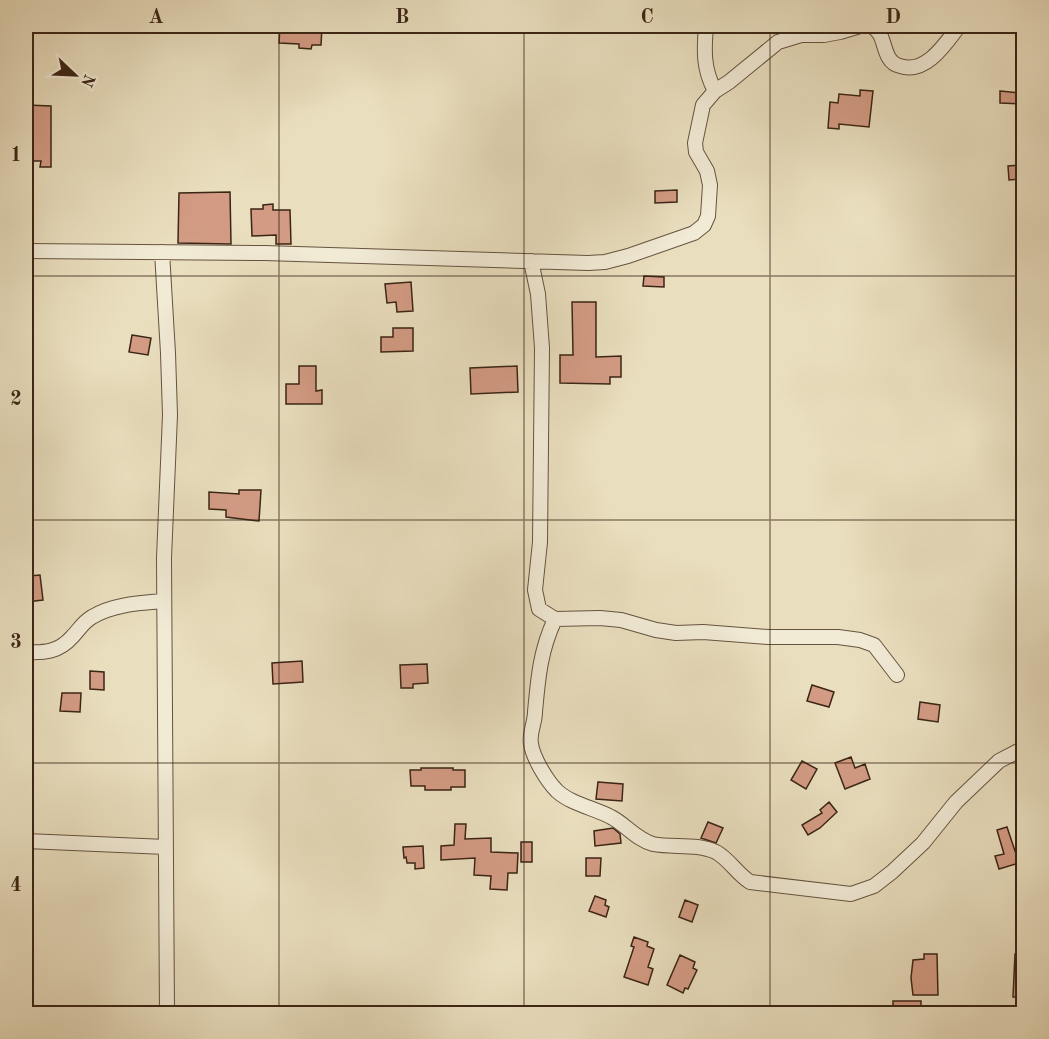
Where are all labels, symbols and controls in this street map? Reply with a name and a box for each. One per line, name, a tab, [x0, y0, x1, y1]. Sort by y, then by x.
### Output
text: A	[148, 8, 164, 28]
text: B	[395, 8, 409, 28]
text: C	[640, 8, 654, 28]
text: D	[885, 8, 901, 28]
north arrow	[45, 45, 105, 105]
text: N	[77, 71, 97, 90]
text: 1	[10, 146, 22, 166]
text: 2	[10, 390, 22, 410]
text: 3	[10, 633, 22, 653]
text: 4	[10, 876, 22, 896]

